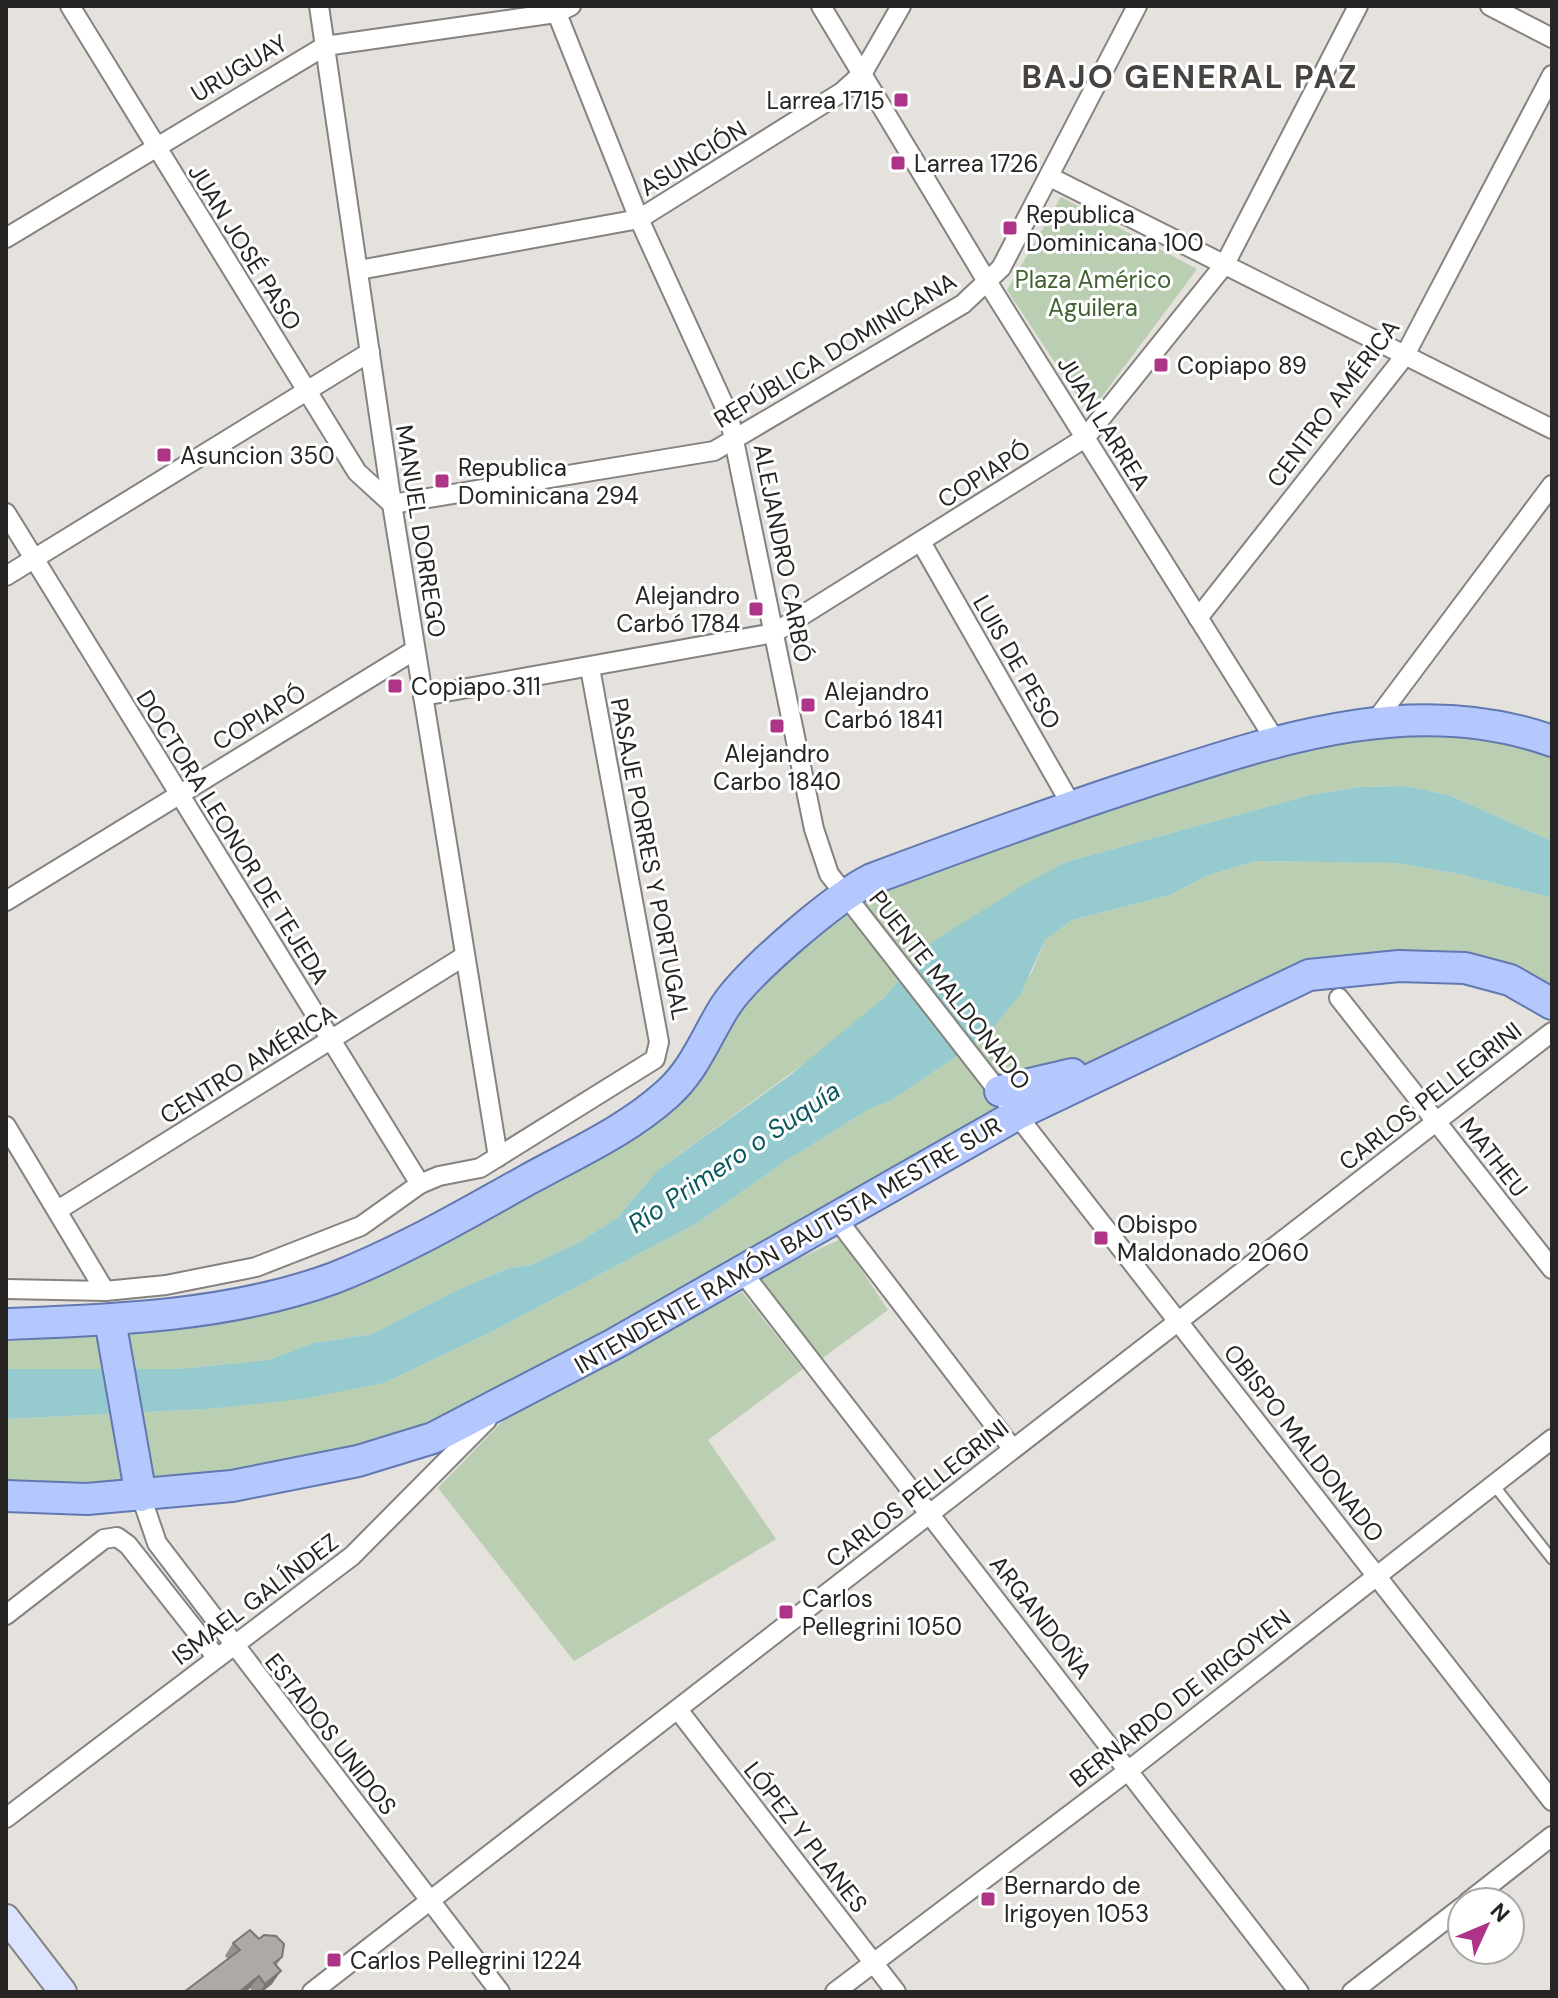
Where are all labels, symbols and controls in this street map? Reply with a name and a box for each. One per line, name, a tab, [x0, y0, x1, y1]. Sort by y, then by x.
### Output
street label: URUGUAY	[185, 27, 293, 109]
district label: BAJO GENERAL PAZ	[1021, 56, 1359, 98]
place label: Larrea 1715	[766, 85, 885, 116]
marker: Larrea 1715	[892, 91, 910, 109]
street label: ASUNCIÓN	[634, 113, 752, 203]
place label: Larrea 1726	[914, 148, 1039, 179]
marker: Larrea 1726	[889, 154, 907, 172]
street label: JUAN JOSÉ PASO	[181, 158, 309, 336]
place label: Republica Dominicana 100	[1026, 199, 1204, 258]
marker: Republica Dominicana 100	[1001, 219, 1019, 237]
park label: Plaza Américo Aguilera	[1015, 264, 1171, 323]
street label: REPÚBLICA DOMINICANA	[708, 265, 962, 435]
street label: CENTRO AMÉRICA	[1260, 313, 1406, 493]
street label: JUAN LARREA	[1050, 350, 1158, 496]
place label: Copiapo 89	[1177, 350, 1307, 381]
marker: Copiapo 89	[1152, 356, 1170, 374]
street label: MANUEL DORREGO	[389, 422, 453, 640]
street label: COPIAPÓ	[932, 433, 1036, 515]
place label: Asuncion 350	[180, 440, 335, 471]
street label: ALEJANDRO CARBÓ	[747, 441, 819, 665]
marker: Asuncion 350	[155, 446, 173, 464]
place label: Republica Dominicana 294	[458, 452, 639, 511]
marker: Republica Dominicana 294	[433, 472, 451, 490]
place label: Alejandro Carbó 1784	[616, 580, 740, 639]
street label: LUIS DE PESO	[966, 589, 1068, 735]
marker: Alejandro Carbó 1784	[747, 600, 765, 618]
place label: Copiapo 311	[411, 671, 541, 702]
place label: Alejandro Carbó 1841	[824, 676, 943, 735]
street label: COPIAPÓ	[207, 677, 311, 757]
marker: Copiapo 311	[386, 677, 404, 695]
street label: DOCTORA LEONOR DE TEJEDA	[130, 684, 336, 990]
street label: PASAJE PORRES Y PORTUGAL	[604, 695, 696, 1023]
marker: Alejandro Carbó 1841	[799, 696, 817, 714]
marker: Alejandro Carbo 1840	[768, 717, 786, 735]
place label: Alejandro Carbo 1840	[713, 738, 841, 797]
street label: PUENTE MALDONADO	[862, 884, 1038, 1096]
street label: CENTRO AMÉRICA	[154, 997, 342, 1131]
street label: CARLOS PELLEGRINI	[1332, 1015, 1528, 1177]
water label: Río Primero o Suquía	[621, 1073, 847, 1241]
street label: INTENDENTE RAMÓN BAUTISTA MESTRE SUR	[569, 1110, 1007, 1380]
street label: MATHEU	[1453, 1111, 1535, 1203]
place label: Obispo Maldonado 2060	[1117, 1209, 1309, 1268]
marker: Obispo Maldonado 2060	[1092, 1229, 1110, 1247]
street label: OBISPO MALDONADO	[1217, 1338, 1391, 1548]
street label: CARLOS PELLEGRINI	[819, 1412, 1015, 1574]
street label: ISMAEL GALÍNDEZ	[166, 1526, 344, 1672]
street label: ARGANDOÑA	[983, 1549, 1099, 1685]
place label: Carlos Pellegrini 1050	[802, 1583, 962, 1642]
street label: BERNARDO DE IRIGOYEN	[1063, 1602, 1297, 1794]
marker: Carlos Pellegrini 1050	[777, 1603, 795, 1621]
street label: ESTADOS UNIDOS	[258, 1647, 404, 1821]
street label: LÓPEZ Y PLANES	[737, 1755, 875, 1919]
place label: Bernardo de Irigoyen 1053	[1004, 1870, 1149, 1929]
north arrow	[1446, 1886, 1526, 1966]
marker: Bernardo de Irigoyen 1053	[979, 1890, 997, 1908]
text: N	[1484, 1897, 1516, 1928]
place label: Carlos Pellegrini 1224	[350, 1945, 582, 1976]
marker: Carlos Pellegrini 1224	[325, 1951, 343, 1969]

